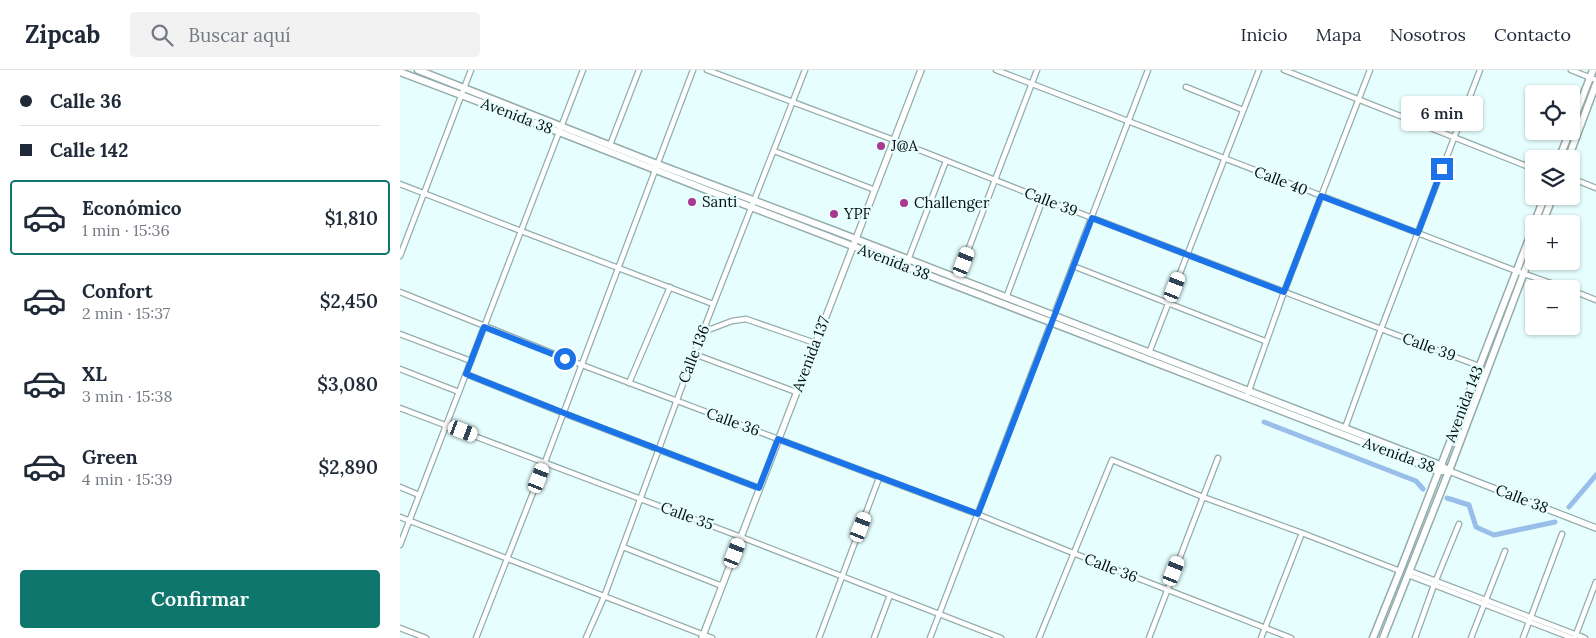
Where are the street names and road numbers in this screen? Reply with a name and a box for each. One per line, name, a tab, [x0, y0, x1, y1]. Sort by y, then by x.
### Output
street label: Avenida 38	[478, 93, 556, 138]
street label: Calle 40	[1252, 162, 1311, 199]
street label: Calle 39	[1022, 183, 1080, 220]
street label: Avenida 38	[855, 239, 933, 284]
street label: Avenida 137	[787, 313, 834, 395]
street label: Calle 136	[674, 322, 713, 386]
street label: Calle 39	[1400, 328, 1458, 365]
street label: Avenida 143	[1440, 363, 1487, 446]
street label: Calle 36	[704, 403, 762, 440]
street label: Avenida 38	[1360, 432, 1438, 476]
street label: Calle 38	[1493, 480, 1551, 517]
street label: Calle 35	[658, 497, 716, 534]
street label: Calle 36	[1082, 549, 1140, 586]

